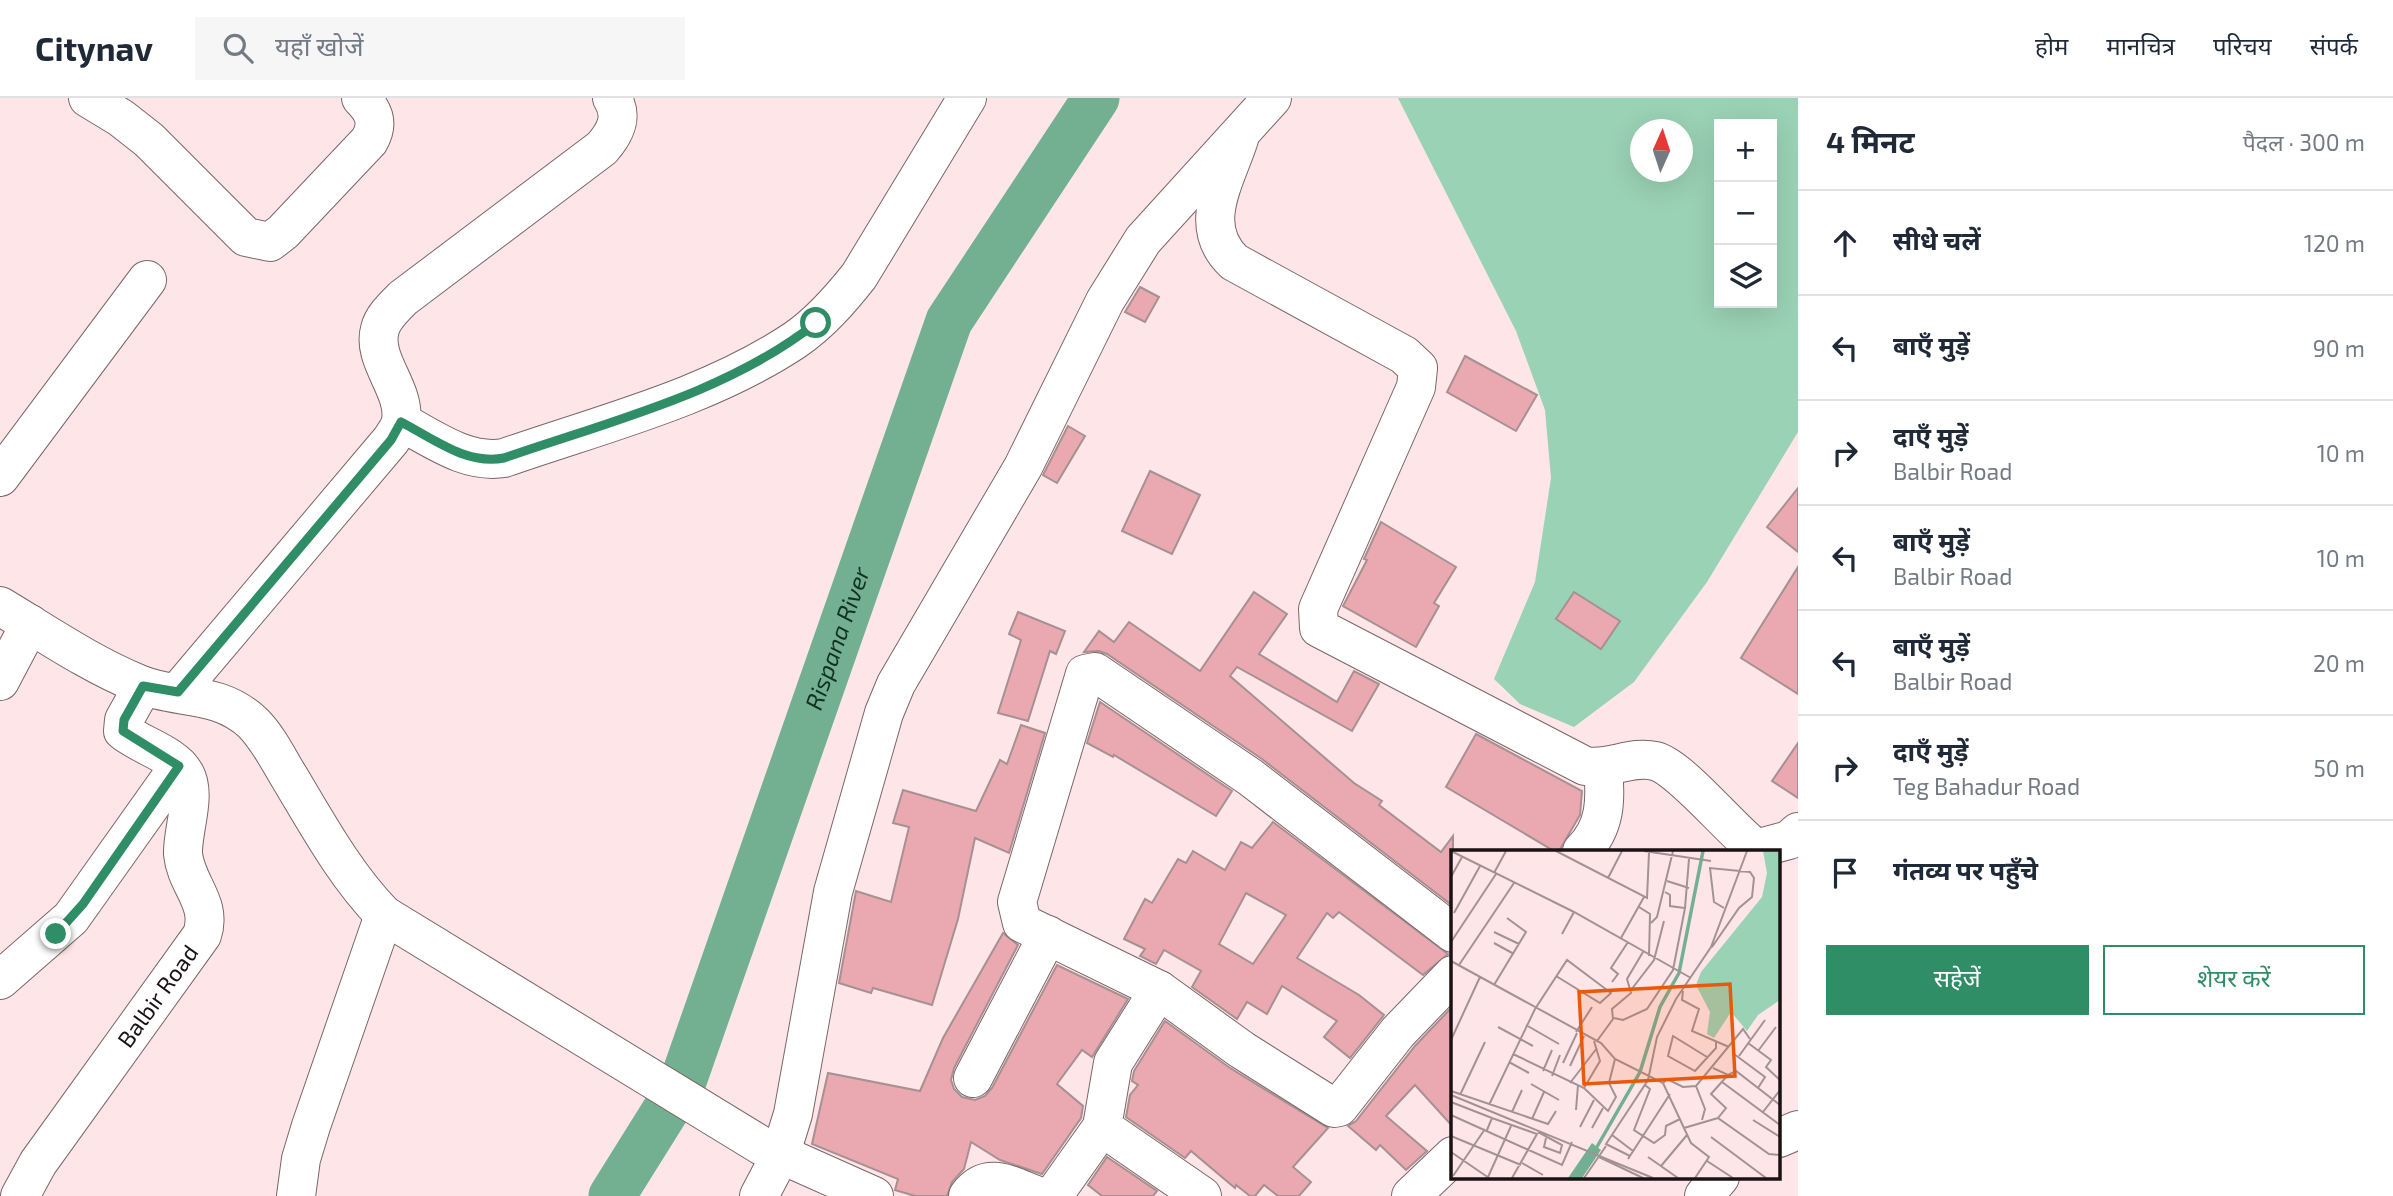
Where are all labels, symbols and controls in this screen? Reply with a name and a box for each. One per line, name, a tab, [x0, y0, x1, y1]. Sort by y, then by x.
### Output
search box	[195, 17, 685, 80]
text: Citynav	[35, 28, 153, 68]
icon: search	[219, 29, 257, 67]
text: यहाँ खोजें	[275, 30, 364, 61]
text: होम	[2035, 31, 2068, 60]
text: मानचित्र	[2106, 31, 2175, 60]
text: परिचय	[2213, 31, 2272, 60]
text: संपर्क	[2310, 31, 2358, 60]
north arrow	[1630, 119, 1693, 182]
map controls	[1714, 119, 1777, 308]
button: +	[1714, 119, 1777, 182]
text: 4 मिनट	[1826, 123, 1915, 159]
text: पैदल · 300 m	[2243, 128, 2365, 156]
button: −	[1714, 182, 1777, 245]
icon: ahead	[1826, 224, 1864, 262]
text: सीधे चलें	[1893, 224, 1981, 255]
text: 120 m	[2304, 229, 2365, 257]
button: layers	[1714, 245, 1777, 308]
route start	[800, 307, 831, 338]
icon: left	[1826, 329, 1864, 367]
text: बाएँ मुड़ें	[1893, 329, 1970, 360]
text: 90 m	[2313, 334, 2365, 362]
text: दाएँ मुड़ें	[1893, 420, 1968, 451]
icon: right	[1826, 434, 1864, 472]
text: 10 m	[2317, 439, 2365, 467]
text: Balbir Road	[1893, 457, 2012, 485]
text: बाएँ मुड़ें	[1893, 525, 1970, 556]
icon: left	[1826, 539, 1864, 577]
text: 10 m	[2317, 544, 2365, 572]
water label: Rispana River	[798, 562, 875, 713]
text: Balbir Road	[1893, 562, 2012, 590]
text: बाएँ मुड़ें	[1893, 630, 1970, 661]
icon: left	[1826, 644, 1864, 682]
text: 20 m	[2313, 649, 2365, 677]
text: Balbir Road	[1893, 667, 2012, 695]
text: दाएँ मुड़ें	[1893, 735, 1968, 766]
icon: right	[1826, 749, 1864, 787]
text: 50 m	[2314, 754, 2365, 782]
text: Teg Bahadur Road	[1893, 772, 2080, 800]
inset map	[1451, 850, 1780, 1178]
icon: arrive	[1826, 854, 1864, 892]
text: गंतव्य पर पहुँचे	[1893, 854, 2038, 885]
route end	[40, 918, 71, 949]
street label: Balbir Road	[111, 939, 203, 1052]
button: सहेजें	[1826, 945, 2089, 1015]
button: शेयर करें	[2103, 945, 2365, 1015]

